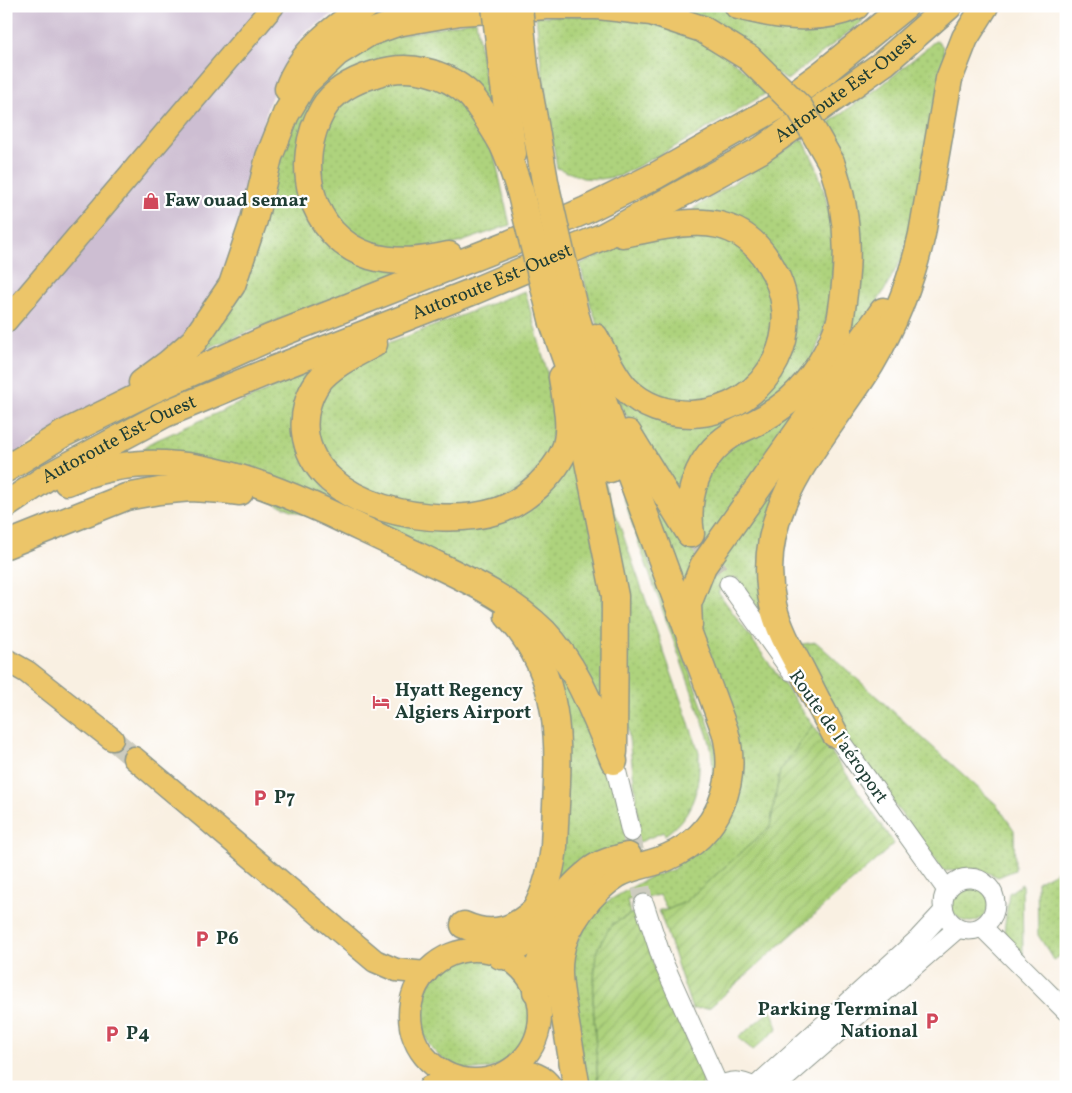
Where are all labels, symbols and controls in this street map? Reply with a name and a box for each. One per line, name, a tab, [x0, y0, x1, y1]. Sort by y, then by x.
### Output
street label: Autoroute Est-Ouest	[769, 27, 923, 149]
place label: Faw ouad semar	[165, 188, 308, 214]
shop icon: Faw ouad semar	[141, 191, 161, 211]
street label: Autoroute Est-Ouest	[408, 238, 577, 327]
street label: Autoroute Est-Ouest	[37, 389, 201, 490]
street label: Route de l'aéroport	[782, 665, 894, 809]
place label: Hyatt Regency Algiers Airport	[395, 678, 531, 726]
hotel icon: Hyatt Regency Algiers Airport	[371, 692, 391, 712]
place label: P7	[274, 785, 295, 811]
parking icon: P7	[250, 788, 270, 808]
place label: P6	[216, 926, 239, 952]
parking icon: P6	[192, 929, 212, 949]
place label: Parking Terminal National	[758, 997, 918, 1045]
parking icon: Parking Terminal National	[922, 1011, 942, 1031]
place label: P4	[126, 1021, 150, 1047]
parking icon: P4	[102, 1024, 122, 1044]

